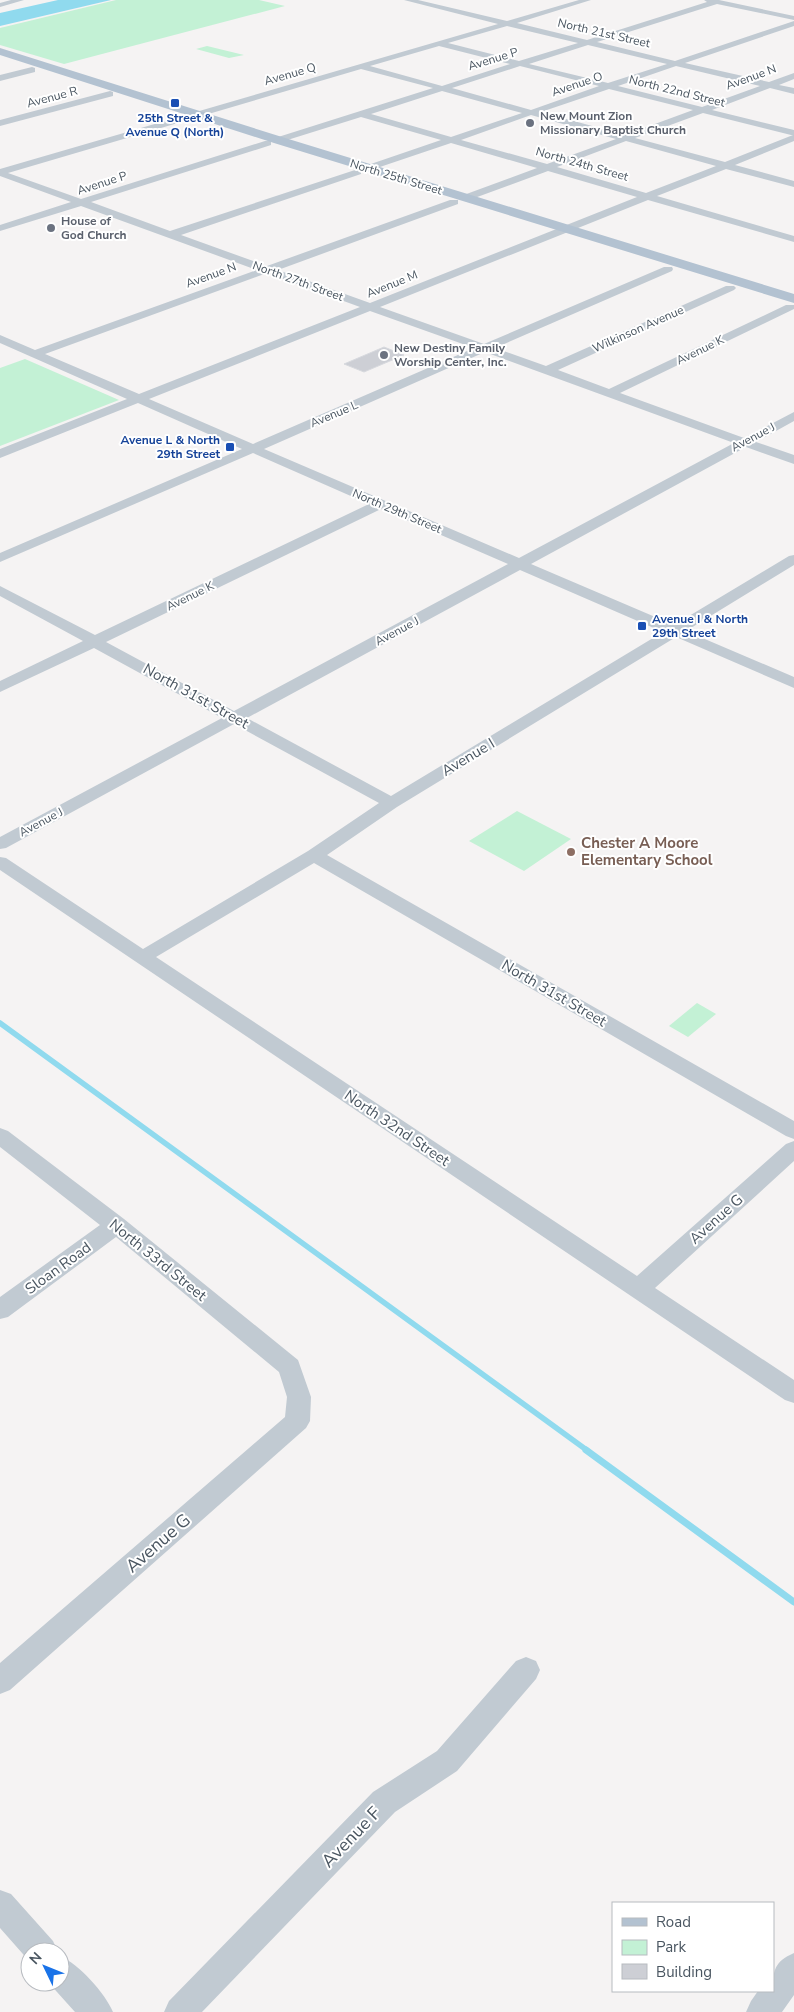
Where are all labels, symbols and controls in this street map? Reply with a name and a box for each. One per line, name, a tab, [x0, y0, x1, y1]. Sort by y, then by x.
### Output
street label: North 21st Street	[556, 15, 653, 52]
street label: Avenue P	[466, 44, 520, 74]
street label: Avenue Q	[262, 59, 318, 89]
street label: Avenue N	[723, 60, 779, 94]
street label: Avenue O	[549, 68, 605, 100]
street label: North 22nd Street	[627, 71, 727, 111]
street label: Avenue R	[25, 83, 79, 111]
marker: 25th Street & Avenue Q (North)	[169, 97, 181, 109]
place label: New Mount Zion Missionary Baptist Church	[540, 108, 686, 138]
place label: 25th Street & Avenue Q (North)	[126, 110, 224, 140]
marker: New Mount Zion Missionary Baptist Church	[524, 117, 536, 129]
street label: North 24th Street	[534, 143, 631, 185]
street label: North 25th Street	[348, 155, 445, 199]
street label: Avenue P	[75, 167, 129, 199]
place label: House of God Church	[61, 213, 127, 243]
marker: House of God Church	[45, 222, 57, 234]
street label: North 27th Street	[250, 257, 346, 305]
street label: Avenue N	[183, 258, 239, 292]
street label: Avenue M	[364, 266, 420, 302]
street label: Wilkinson Avenue	[590, 302, 686, 356]
street label: Avenue K	[673, 331, 727, 368]
place label: New Destiny Family Worship Center, Inc.	[394, 340, 507, 370]
marker: New Destiny Family Worship Center, Inc.	[378, 349, 390, 361]
street label: Avenue L	[308, 397, 361, 431]
street label: Avenue J	[728, 419, 778, 455]
place label: Avenue L & North 29th Street	[120, 432, 220, 462]
marker: Avenue L & North 29th Street	[224, 441, 236, 453]
street label: North 29th Street	[350, 485, 445, 537]
street label: Avenue K	[163, 577, 217, 614]
place label: Avenue I & North 29th Street	[652, 611, 748, 641]
street label: Avenue J	[372, 613, 422, 649]
marker: Avenue I & North 29th Street	[636, 620, 648, 632]
street label: North 31st Street	[140, 659, 253, 734]
street label: Avenue I	[438, 733, 498, 781]
street label: Avenue J	[16, 804, 66, 840]
place label: Chester A Moore Elementary School	[581, 833, 713, 870]
marker: Chester A Moore Elementary School	[565, 846, 577, 858]
street label: North 31st Street	[498, 955, 611, 1032]
street label: North 32nd Street	[340, 1085, 454, 1171]
street label: Avenue G	[685, 1190, 747, 1248]
street label: North 33rd Street	[105, 1215, 211, 1306]
street label: Sloan Road	[21, 1237, 95, 1299]
street label: Avenue G	[120, 1508, 196, 1578]
street label: Avenue F	[316, 1801, 386, 1873]
legend	[612, 1902, 774, 1992]
text: Road	[656, 1912, 691, 1932]
text: Park	[656, 1937, 686, 1957]
north arrow	[20, 1942, 70, 1992]
text: N	[25, 1948, 46, 1969]
text: Building	[656, 1962, 712, 1982]

